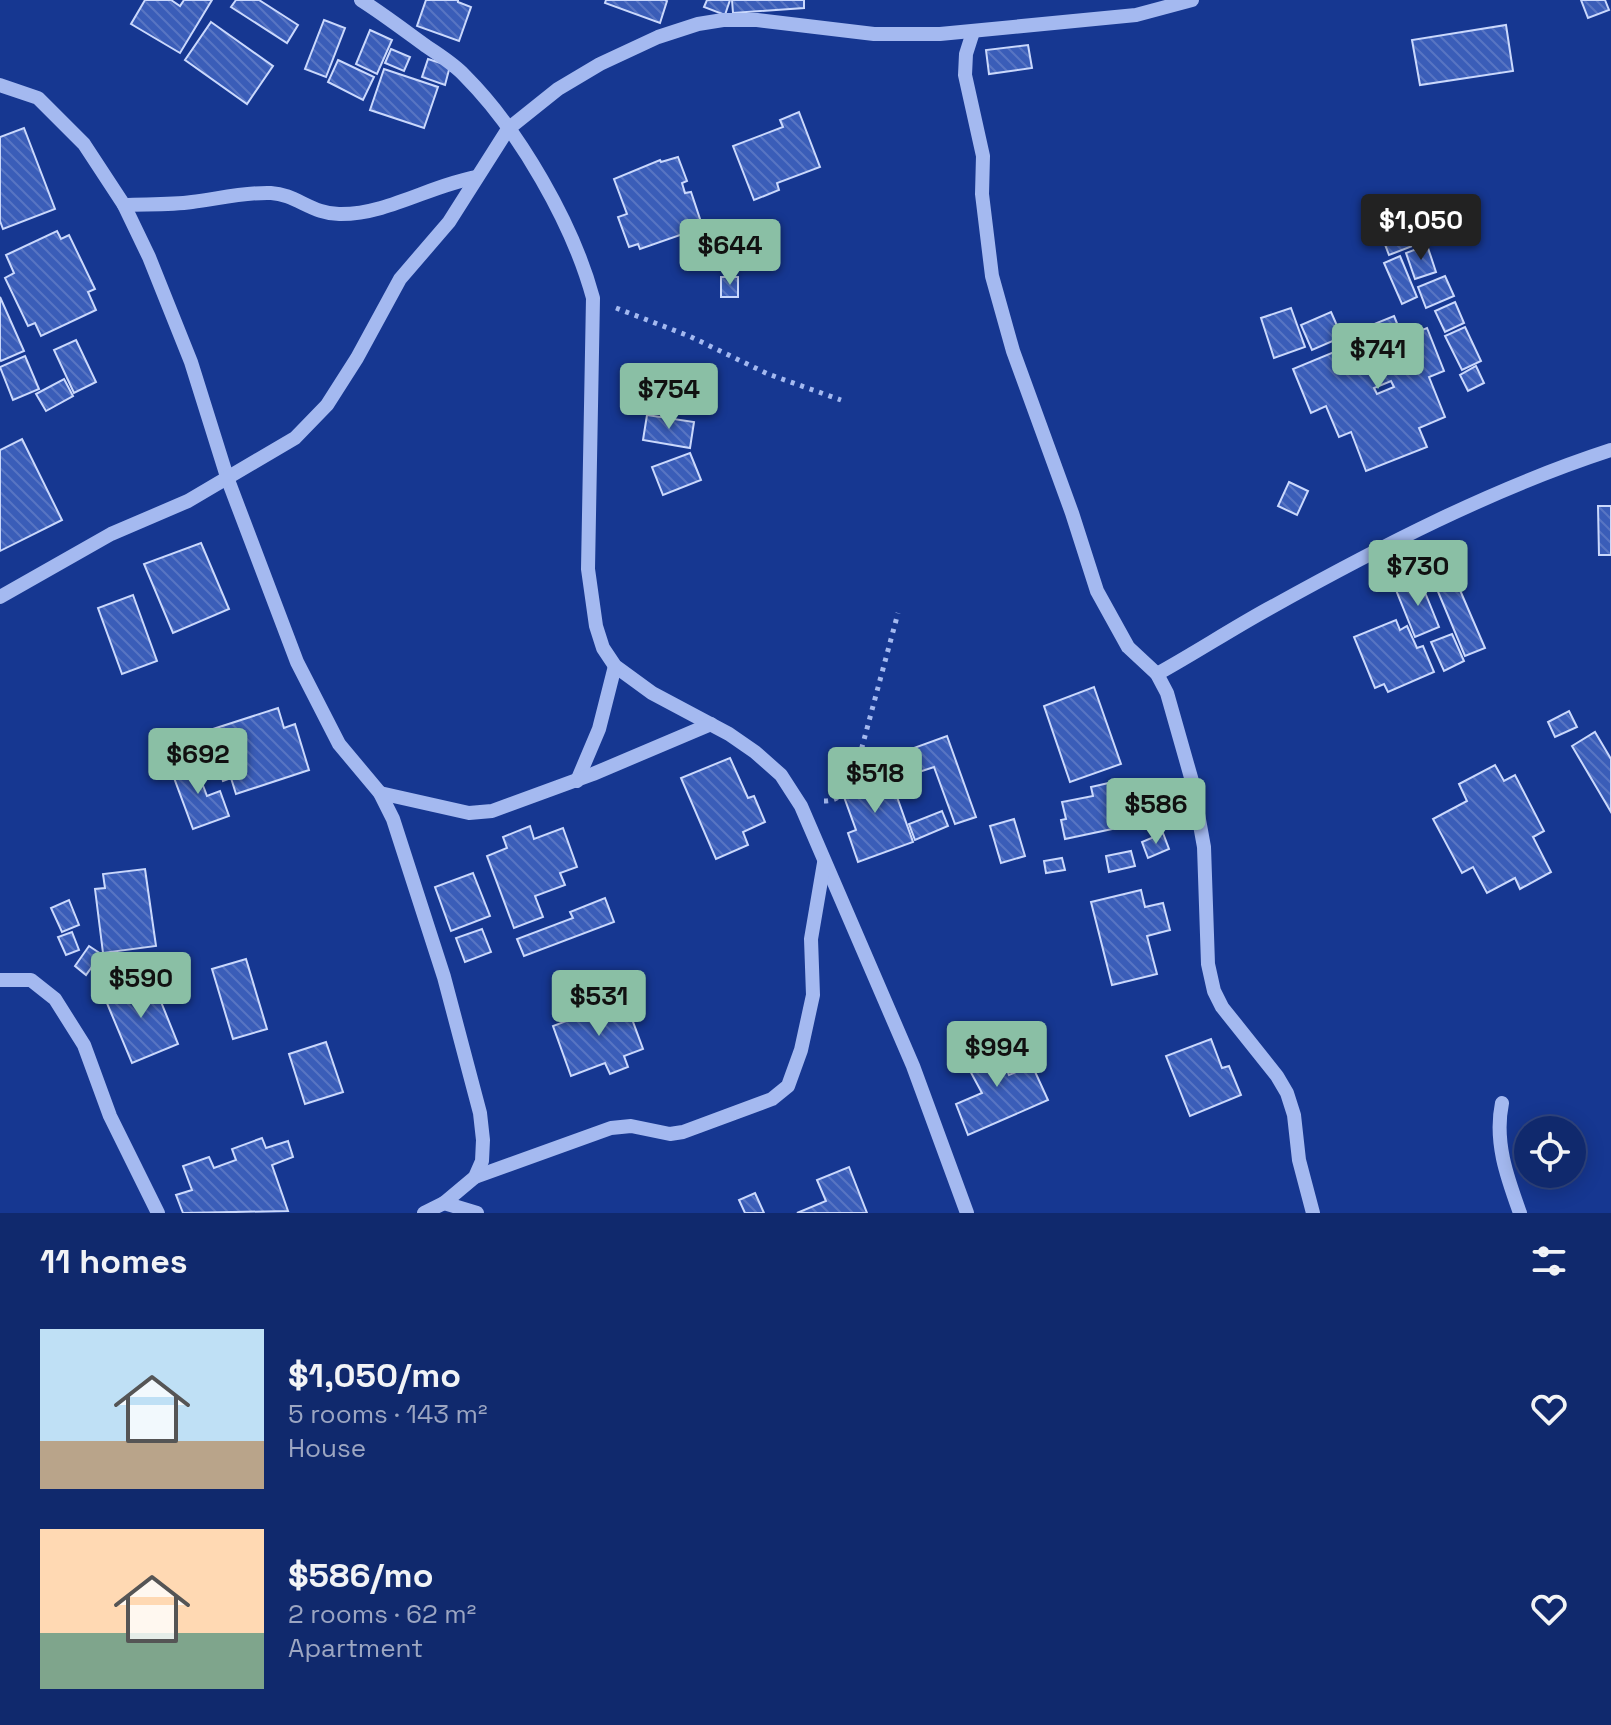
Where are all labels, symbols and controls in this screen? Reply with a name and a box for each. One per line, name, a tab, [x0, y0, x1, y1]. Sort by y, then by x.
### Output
pin: $1,050	[1356, 194, 1486, 262]
text: $1,050	[1379, 203, 1463, 237]
pin: $644	[683, 219, 777, 287]
text: $644	[698, 228, 762, 262]
pin: $741	[1331, 323, 1425, 391]
text: $741	[1350, 332, 1406, 366]
pin: $754	[622, 363, 716, 431]
text: $754	[638, 372, 700, 406]
pin: $730	[1371, 540, 1465, 608]
text: $730	[1387, 549, 1449, 583]
pin: $692	[151, 728, 245, 796]
text: $692	[166, 737, 230, 771]
pin: $518	[828, 747, 922, 815]
text: $518	[846, 756, 904, 790]
pin: $586	[1109, 778, 1203, 846]
text: $586	[1124, 787, 1188, 821]
pin: $590	[94, 952, 188, 1020]
text: $590	[109, 961, 173, 995]
pin: $531	[552, 970, 646, 1038]
text: $531	[570, 979, 628, 1013]
pin: $994	[950, 1021, 1044, 1089]
text: $994	[965, 1030, 1029, 1064]
map controls	[1514, 1116, 1586, 1188]
button: locate	[1514, 1116, 1586, 1188]
icon: filters	[1527, 1239, 1571, 1283]
text: 11 homes	[40, 1240, 188, 1283]
text: $1,050/mo	[288, 1354, 461, 1397]
icon: home	[104, 1361, 200, 1457]
icon: heart	[1527, 1387, 1571, 1431]
text: 5 rooms · 143 m²	[288, 1397, 487, 1431]
text: House	[288, 1431, 366, 1465]
text: $586/mo	[288, 1554, 433, 1597]
icon: home	[104, 1561, 200, 1657]
icon: heart	[1527, 1587, 1571, 1631]
text: 2 rooms · 62 m²	[288, 1597, 476, 1631]
text: Apartment	[288, 1631, 423, 1665]

